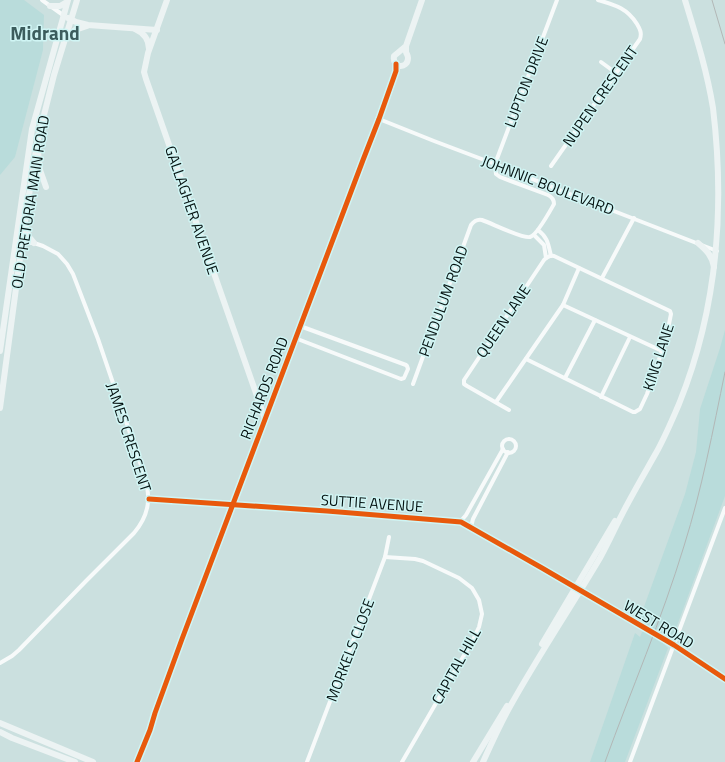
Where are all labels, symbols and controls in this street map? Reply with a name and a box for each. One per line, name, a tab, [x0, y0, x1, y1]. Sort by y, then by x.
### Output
district label: Midrand	[10, 18, 80, 47]
street label: LUPTON DRIVE	[498, 33, 554, 131]
street label: NUPEN CRESCENT	[557, 41, 644, 151]
street label: OLD PRETORIA MAIN ROAD	[5, 114, 55, 290]
street label: GALLAGHER AVENUE	[159, 142, 225, 278]
street label: JOHNNIC BOULEVARD	[478, 149, 618, 221]
street label: PENDULUM ROAD	[412, 242, 474, 360]
street label: QUEEN LANE	[470, 280, 536, 362]
street label: KING LANE	[636, 320, 680, 394]
street label: RICHARDS ROAD	[234, 333, 294, 443]
street label: JAMES CRESCENT	[100, 379, 158, 495]
street label: SUTTIE AVENUE	[320, 488, 424, 518]
street label: WEST ROAD	[619, 594, 699, 654]
street label: MORKELS CLOSE	[320, 595, 380, 705]
street label: CAPITAL HILL	[425, 623, 487, 709]

